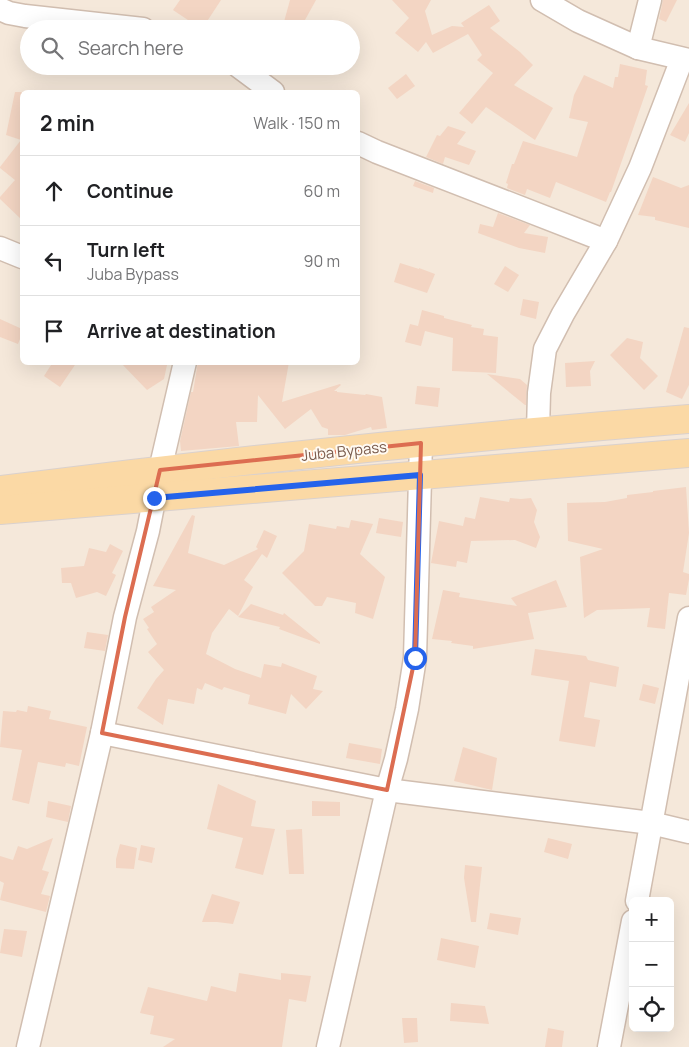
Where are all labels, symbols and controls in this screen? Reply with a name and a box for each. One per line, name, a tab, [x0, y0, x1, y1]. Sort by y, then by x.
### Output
search box	[20, 20, 360, 75]
icon: search	[38, 34, 66, 62]
text: Search here	[78, 35, 184, 61]
text: 2 min	[40, 109, 95, 137]
text: Walk · 150 m	[253, 112, 340, 134]
icon: ahead	[40, 177, 68, 205]
text: Continue	[87, 178, 173, 204]
text: 60 m	[304, 180, 340, 202]
text: Turn left	[87, 237, 165, 263]
icon: left	[40, 247, 68, 275]
text: 90 m	[304, 250, 340, 272]
text: Juba Bypass	[87, 263, 179, 285]
icon: arrive	[40, 317, 68, 345]
text: Arrive at destination	[87, 318, 276, 344]
street label: Juba Bypass	[300, 436, 388, 466]
route end	[143, 487, 166, 510]
route start	[404, 647, 427, 670]
map controls	[629, 897, 674, 1032]
button: +	[629, 897, 674, 942]
button: −	[629, 942, 674, 987]
button: locate	[629, 987, 674, 1032]

